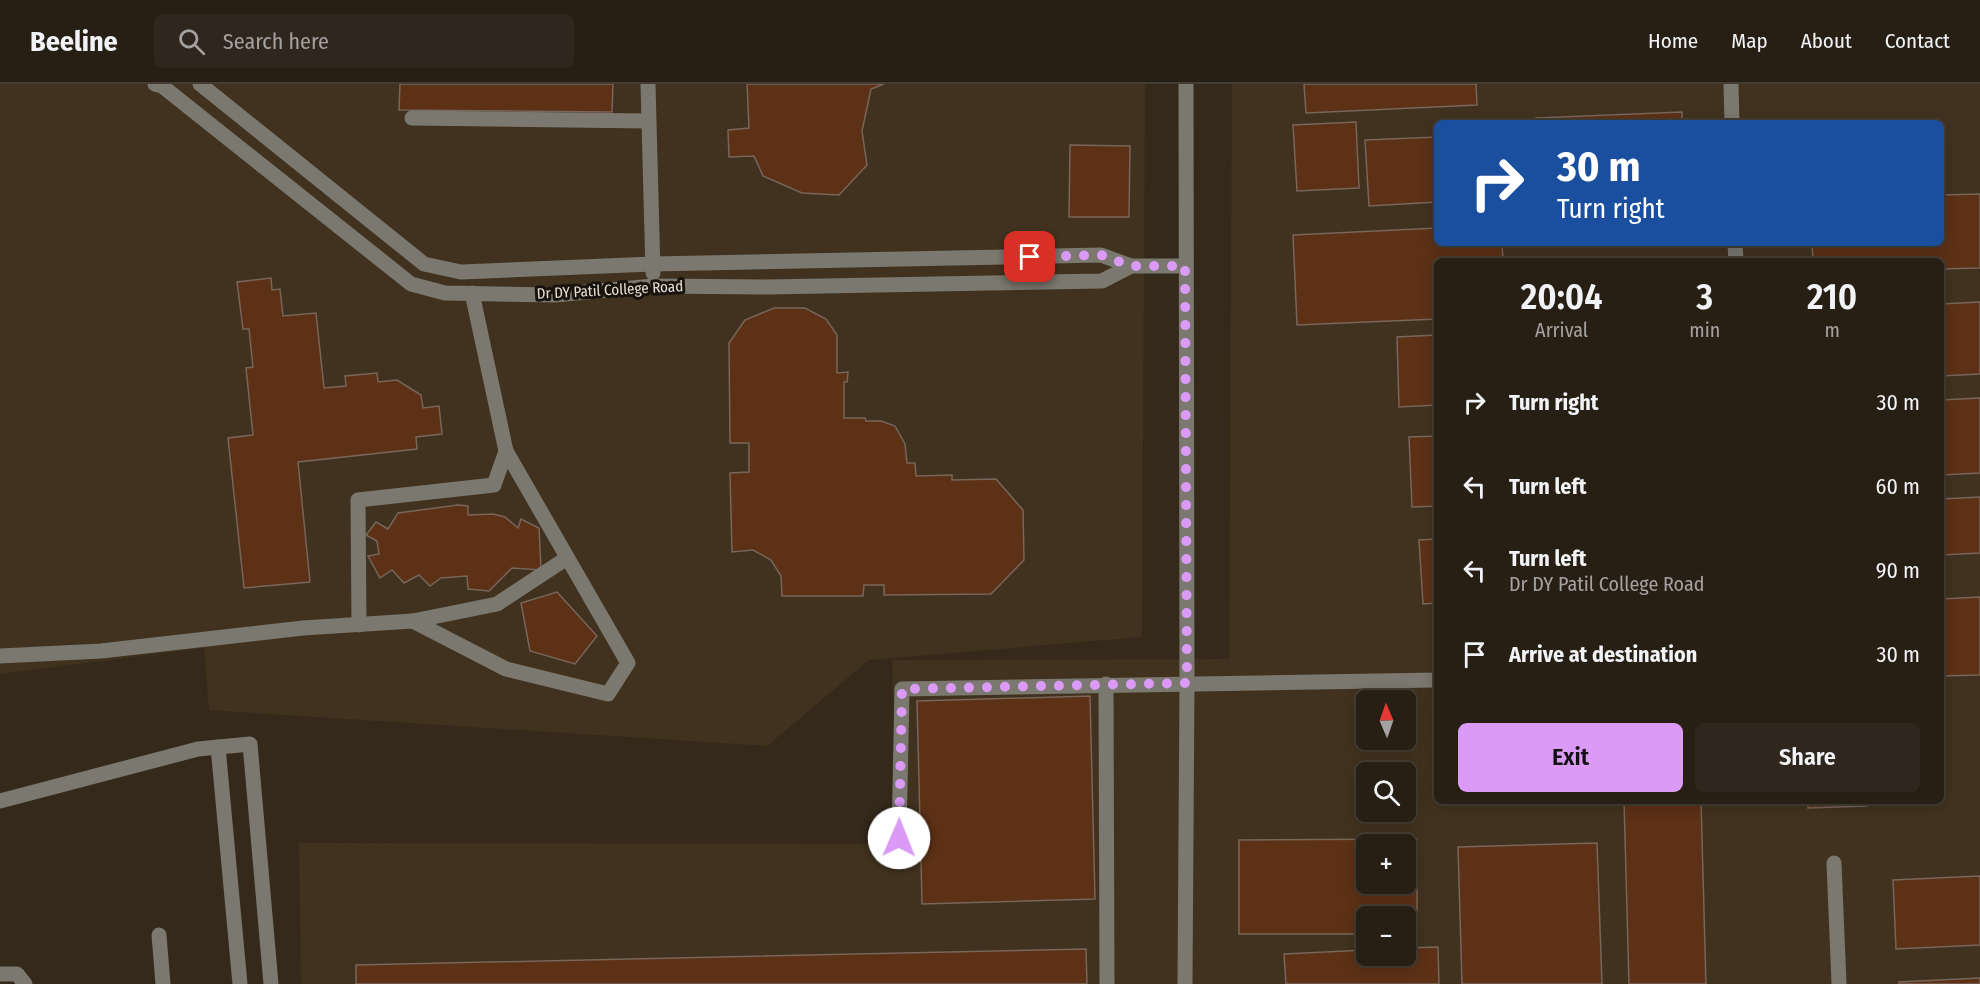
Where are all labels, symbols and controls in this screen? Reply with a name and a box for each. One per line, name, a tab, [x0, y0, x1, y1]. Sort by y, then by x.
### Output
search box	[154, 14, 574, 68]
text: Beeline	[30, 25, 118, 58]
icon: search	[175, 25, 208, 58]
text: Search here	[223, 28, 329, 55]
text: Home	[1648, 28, 1698, 54]
text: Map	[1731, 28, 1768, 54]
text: About	[1801, 28, 1852, 54]
text: Contact	[1885, 28, 1950, 54]
text: 30 m	[1557, 142, 1641, 192]
icon: right	[1458, 144, 1536, 222]
text: Turn right	[1557, 193, 1665, 225]
pin	[1004, 231, 1055, 282]
icon: arrive	[1013, 240, 1046, 273]
text: 20:04	[1521, 275, 1603, 319]
text: 3	[1696, 275, 1713, 319]
text: 210	[1807, 275, 1857, 319]
street label: Dr DY Patil College Road	[536, 277, 684, 303]
text: Arrival	[1535, 318, 1588, 342]
text: min	[1689, 318, 1720, 342]
text: m	[1824, 318, 1840, 342]
icon: right	[1458, 386, 1491, 419]
text: Turn right	[1509, 389, 1598, 416]
text: 30 m	[1877, 389, 1920, 416]
icon: left	[1458, 470, 1491, 503]
text: Turn left	[1509, 473, 1587, 500]
text: 60 m	[1876, 473, 1920, 500]
text: Turn left	[1509, 545, 1587, 572]
icon: left	[1458, 554, 1491, 587]
text: 90 m	[1876, 557, 1920, 584]
text: Dr DY Patil College Road	[1509, 572, 1704, 596]
icon: arrive	[1458, 638, 1491, 671]
text: Arrive at destination	[1509, 641, 1697, 668]
text: 30 m	[1877, 641, 1920, 668]
north arrow	[1356, 690, 1416, 750]
map controls	[1356, 690, 1416, 966]
button: Exit	[1458, 723, 1683, 792]
button: Share	[1695, 723, 1920, 792]
button: search	[1356, 762, 1416, 822]
position arrow	[867, 806, 931, 870]
button: +	[1356, 834, 1416, 894]
button: −	[1356, 906, 1416, 966]

